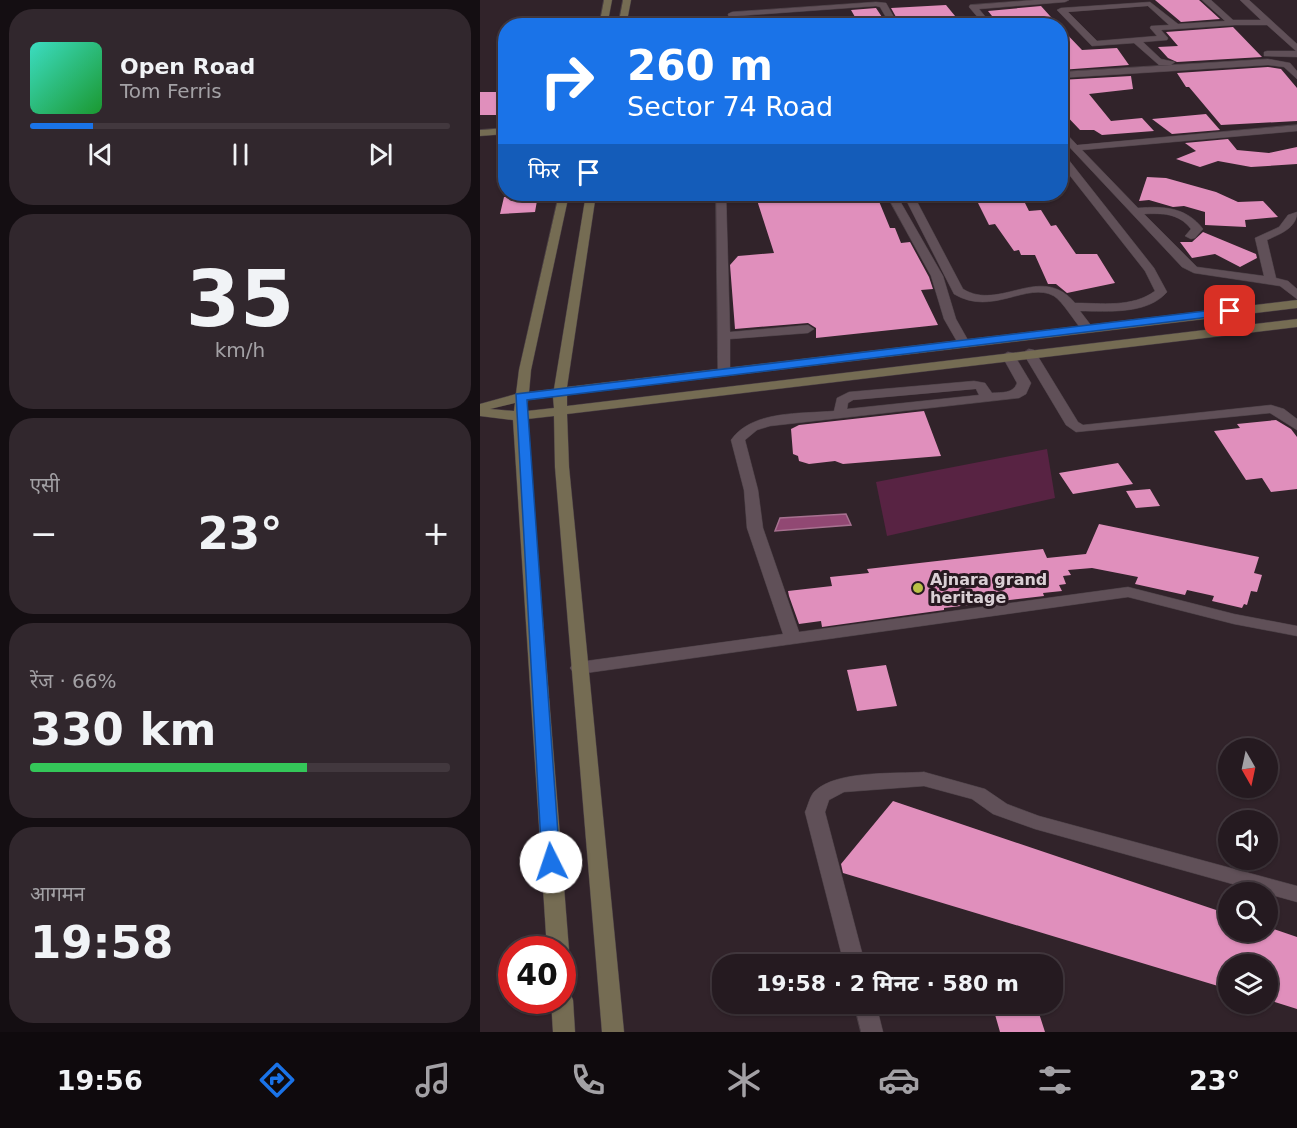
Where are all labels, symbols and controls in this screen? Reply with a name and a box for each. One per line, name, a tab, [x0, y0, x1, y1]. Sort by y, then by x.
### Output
text: 260 m	[627, 41, 773, 90]
icon: right	[528, 42, 606, 120]
text: Open Road	[120, 54, 255, 79]
text: Tom Ferris	[120, 79, 222, 103]
text: Sector 74 Road	[627, 91, 833, 122]
icon: previous	[84, 138, 117, 171]
icon: pause	[224, 138, 257, 171]
icon: next	[364, 138, 397, 171]
icon: arrive	[572, 156, 605, 189]
text: फिर	[528, 158, 560, 183]
text: 35	[186, 254, 294, 344]
pin	[1204, 285, 1255, 336]
icon: arrive	[1213, 294, 1246, 327]
text: km/h	[215, 338, 265, 362]
text: एसी	[30, 473, 60, 497]
text: 23°	[197, 507, 283, 560]
text: −	[30, 514, 58, 553]
text: +	[422, 514, 450, 553]
place label: Ajnara grand heritage	[930, 570, 1047, 607]
marker: Ajnara grand heritage	[911, 581, 925, 595]
text: रेंज · 66%	[30, 669, 117, 693]
text: 330 km	[30, 703, 216, 756]
north arrow	[1218, 738, 1278, 798]
map controls	[1218, 738, 1278, 1014]
button: sound	[1218, 810, 1278, 870]
position arrow	[519, 830, 583, 894]
text: आगमन	[30, 882, 85, 906]
button: search	[1218, 882, 1278, 942]
text: 19:58	[30, 916, 173, 969]
speed limit sign: 40	[498, 936, 576, 1014]
button: layers	[1218, 954, 1278, 1014]
text: 19:58 · 2 मिनट · 580 m	[756, 971, 1019, 996]
icon: directions	[256, 1059, 298, 1101]
icon: music	[412, 1059, 454, 1101]
icon: phone	[567, 1059, 609, 1101]
icon: climate	[723, 1059, 765, 1101]
icon: car	[878, 1059, 920, 1101]
icon: filters	[1034, 1059, 1076, 1101]
text: 19:56	[57, 1065, 143, 1096]
text: 23°	[1189, 1065, 1240, 1096]

